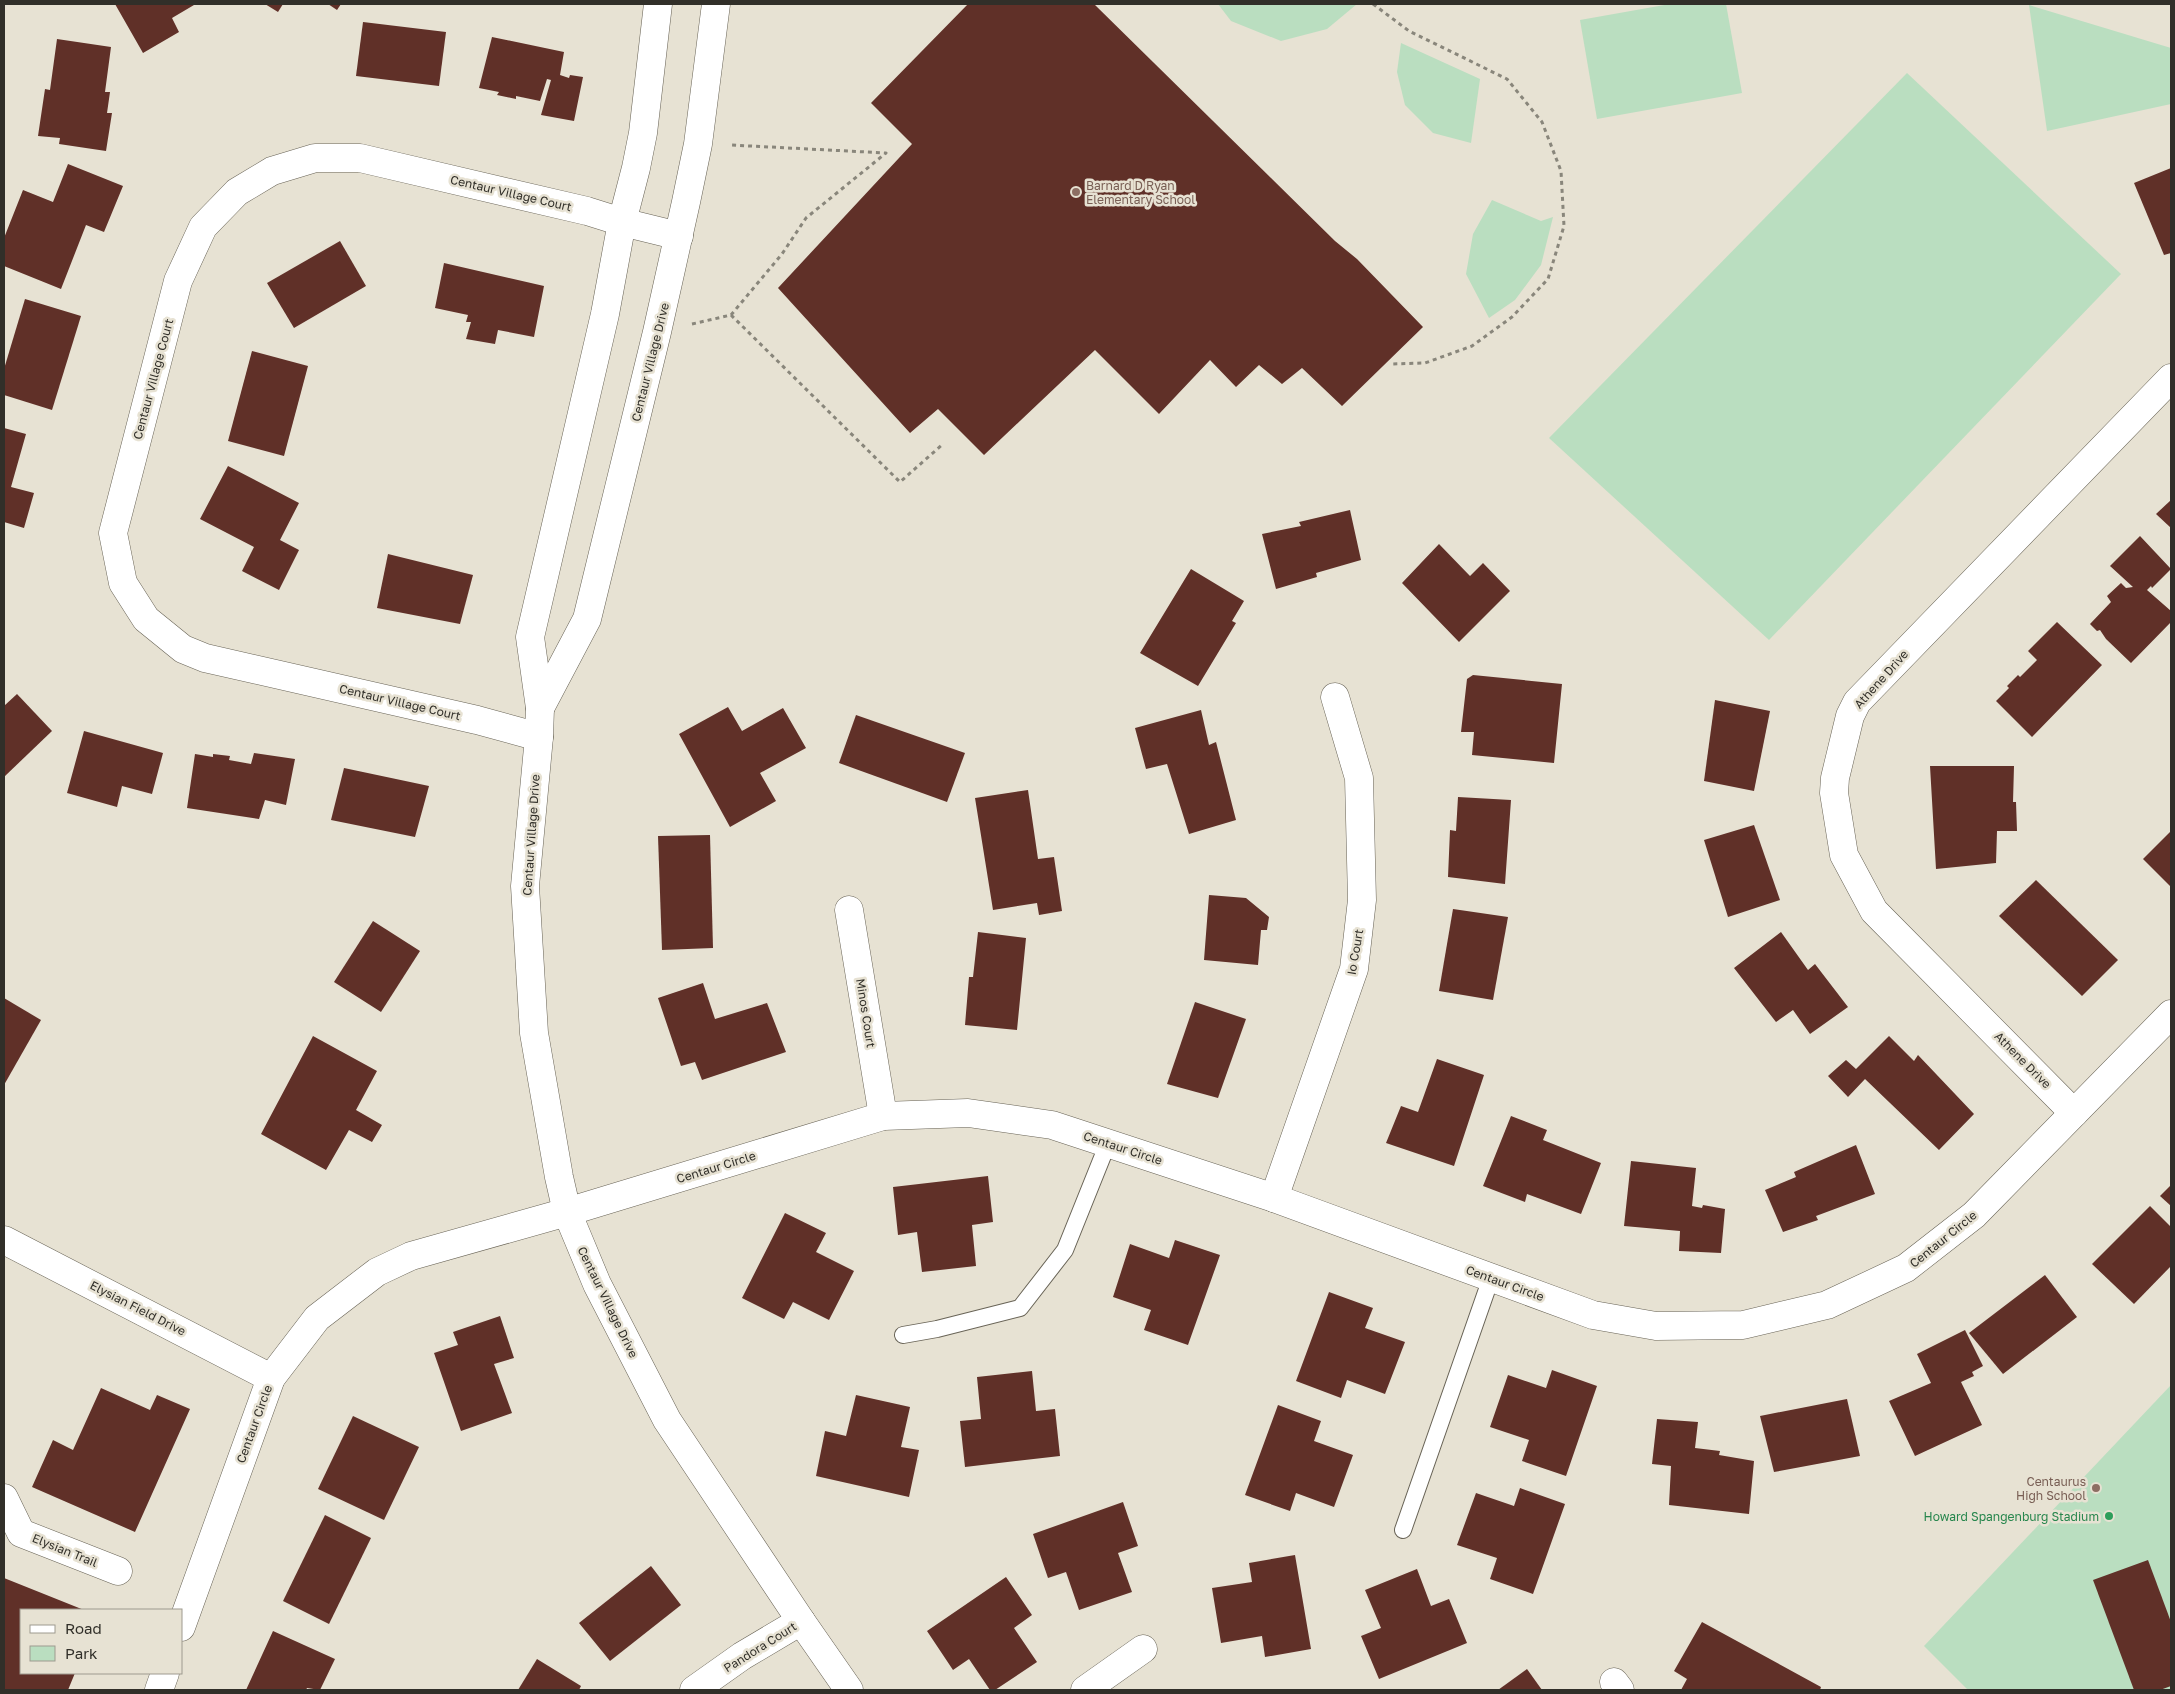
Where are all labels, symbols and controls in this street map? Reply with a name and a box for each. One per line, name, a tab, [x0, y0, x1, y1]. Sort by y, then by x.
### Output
street label: Centaur Village Court	[449, 172, 573, 214]
place label: Barnard D Ryan Elementary School	[1086, 178, 1195, 207]
marker: Barnard D Ryan Elementary School	[1070, 186, 1082, 198]
street label: Centaur Village Drive	[628, 301, 672, 423]
street label: Centaur Village Court	[130, 317, 176, 441]
street label: Athene Drive	[1851, 647, 1911, 711]
street label: Centaur Village Court	[338, 681, 462, 723]
street label: Centaur Village Drive	[519, 774, 543, 896]
street label: Io Court	[1344, 928, 1366, 976]
street label: Minos Court	[853, 977, 879, 1049]
street label: Athene Drive	[1992, 1029, 2054, 1091]
street label: Centaur Circle	[1082, 1128, 1164, 1168]
street label: Centaur Circle	[675, 1148, 757, 1186]
street label: Centaur Circle	[1906, 1207, 1980, 1271]
street label: Centaur Village Drive	[575, 1244, 641, 1360]
street label: Centaur Circle	[1464, 1262, 1546, 1304]
street label: Elysian Field Drive	[88, 1277, 188, 1339]
street label: Centaur Circle	[233, 1383, 275, 1465]
place label: Centaurus High School	[2016, 1474, 2086, 1503]
marker: Centaurus High School	[2090, 1482, 2102, 1494]
place label: Howard Spangenburg Stadium	[1924, 1509, 2099, 1524]
marker: Howard Spangenburg Stadium	[2103, 1510, 2115, 1522]
street label: Elysian Trail	[30, 1530, 100, 1570]
legend	[20, 1609, 182, 1674]
text: Road	[65, 1619, 102, 1637]
street label: Pandora Court	[721, 1619, 799, 1675]
text: Park	[65, 1644, 98, 1662]

